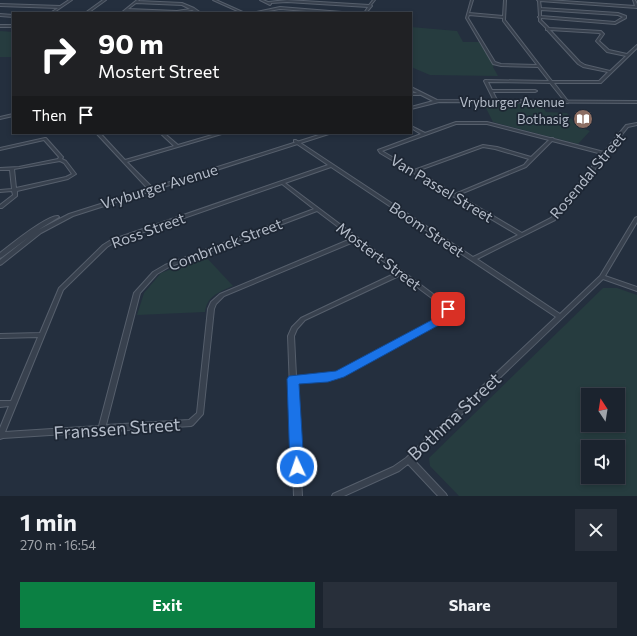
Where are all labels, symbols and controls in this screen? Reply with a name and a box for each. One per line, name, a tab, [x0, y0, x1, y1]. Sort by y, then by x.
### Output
text: 90 m	[98, 26, 164, 60]
icon: right	[32, 28, 84, 80]
text: Mostert Street	[98, 60, 220, 82]
street label: Vryburger Avenue	[459, 94, 565, 110]
icon: arrive	[75, 104, 97, 126]
text: Then	[32, 106, 67, 124]
library icon: Bothasig	[572, 108, 594, 130]
place label: Bothasig	[517, 111, 569, 127]
street label: Rosendal Street	[546, 128, 628, 222]
street label: Van Passel Street	[387, 150, 497, 226]
street label: Vryburger Avenue	[98, 160, 220, 212]
street label: Boom Street	[386, 198, 468, 260]
street label: Ross Street	[109, 208, 187, 252]
street label: Combrinck Street	[166, 214, 284, 274]
street label: Mostert Street	[333, 218, 425, 294]
pin	[431, 292, 465, 326]
icon: arrive	[437, 298, 459, 320]
street label: Bothma Street	[403, 367, 505, 465]
north arrow	[581, 388, 625, 432]
map controls	[581, 388, 625, 484]
street label: Franssen Street	[53, 413, 181, 443]
button: sound	[581, 440, 625, 484]
position arrow	[276, 446, 318, 488]
text: 1 min	[20, 507, 77, 536]
button: close	[575, 509, 617, 551]
text: 270 m · 16:54	[20, 537, 96, 553]
button: Exit	[20, 582, 315, 628]
button: Share	[323, 582, 617, 628]

